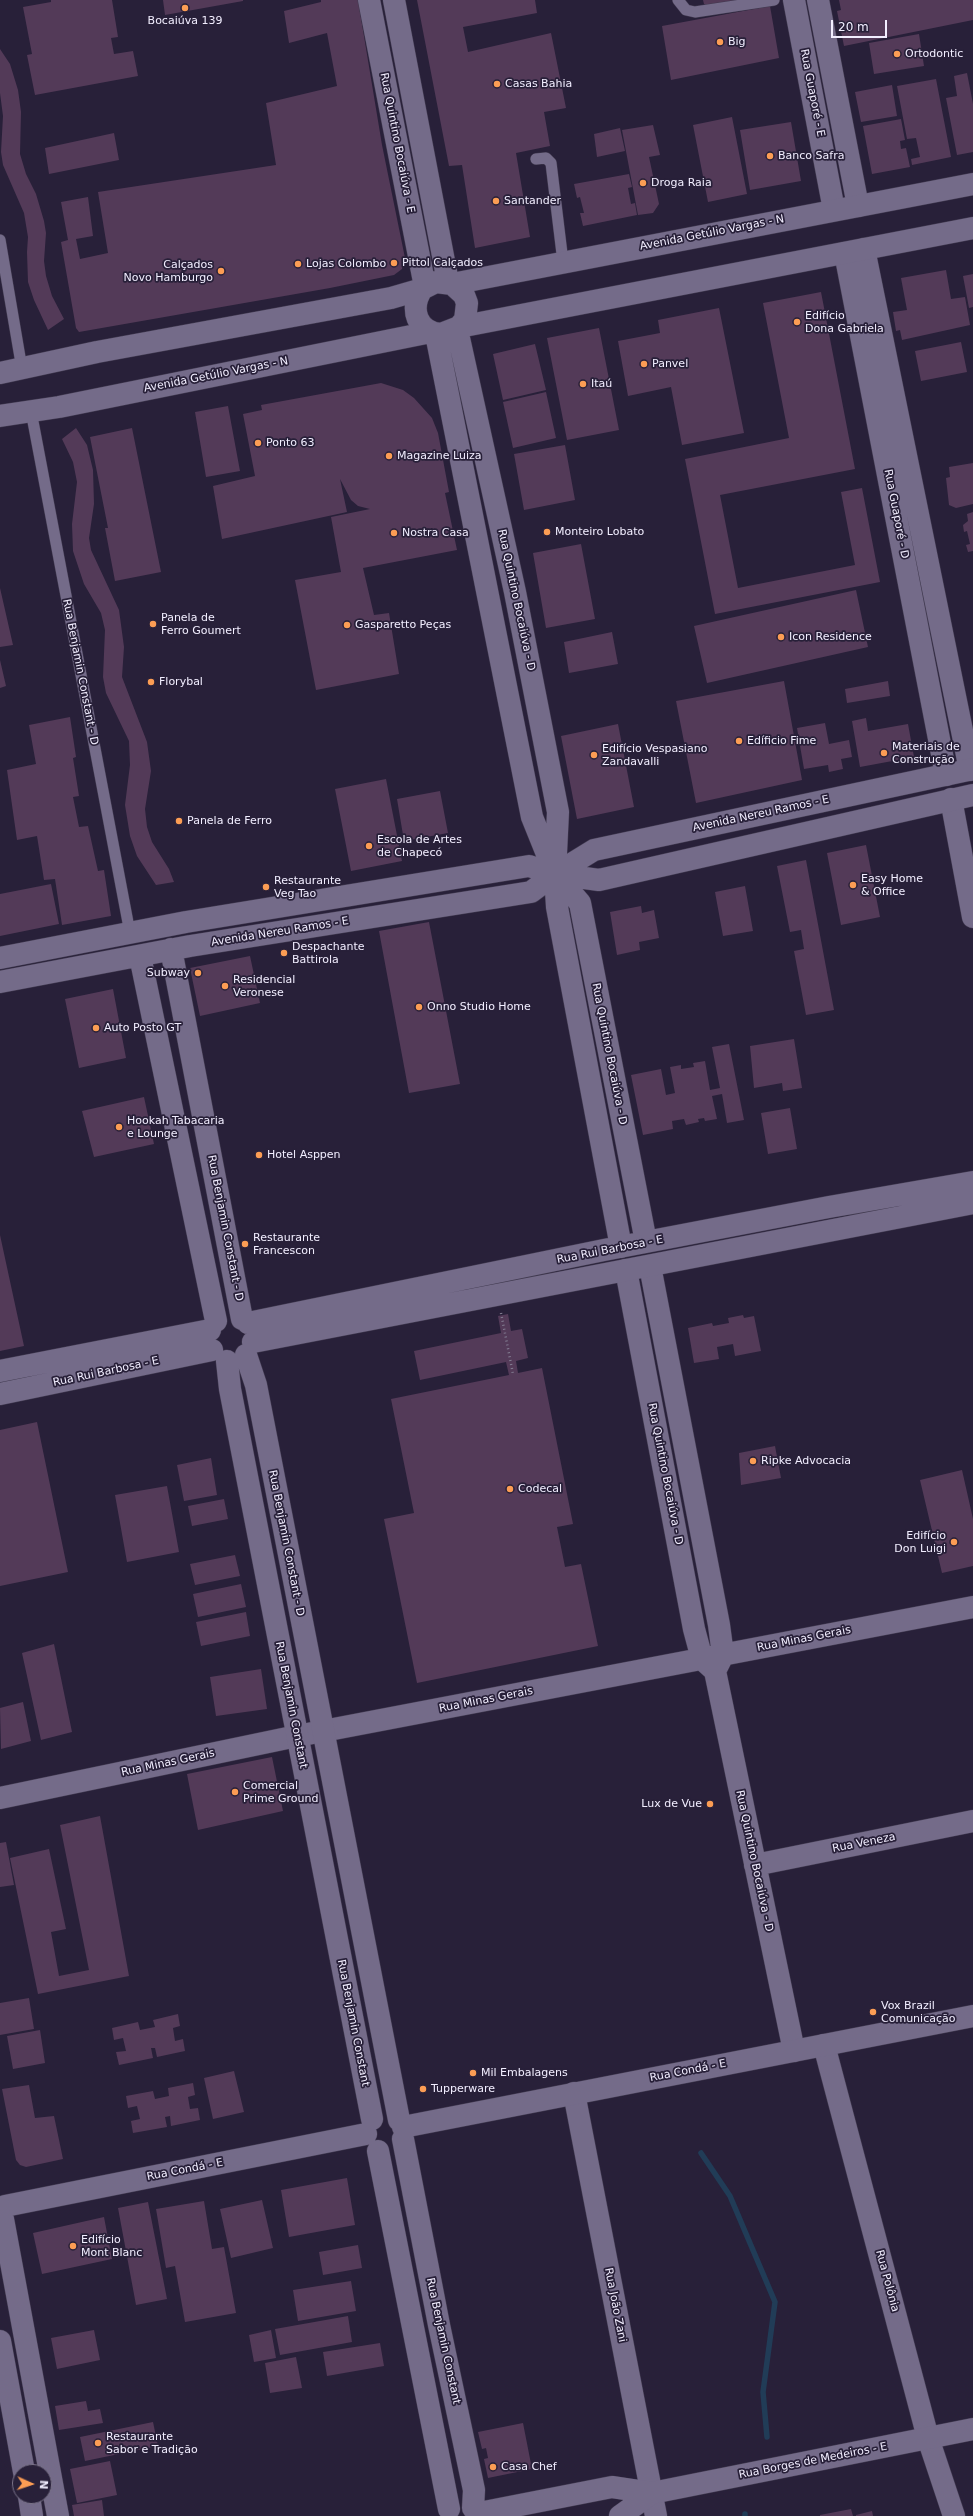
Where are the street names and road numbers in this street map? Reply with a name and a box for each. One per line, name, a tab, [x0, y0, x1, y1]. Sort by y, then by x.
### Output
street label: Rua Guaporé - E	[797, 48, 827, 138]
street label: Rua Quintino Bocaiúva - E	[377, 72, 417, 214]
street label: Avenida Getúlio Vargas - N	[639, 213, 785, 253]
street label: Avenida Getúlio Vargas - N	[143, 355, 289, 395]
street label: Rua Guaporé - D	[881, 468, 911, 560]
street label: Rua Quintino Bocaiúva - D	[495, 528, 537, 672]
street label: Rua Benjamin Constant - D	[59, 598, 101, 746]
street label: Avenida Nereu Ramos - E	[692, 793, 830, 835]
street label: Avenida Nereu Ramos - E	[210, 915, 350, 949]
street label: Rua Quintino Bocaiúva - D	[589, 982, 629, 1126]
street label: Rua Benjamin Constant - D	[204, 1154, 246, 1302]
street label: Rua Rui Barbosa - E	[556, 1233, 664, 1267]
street label: Rua Rui Barbosa - E	[52, 1354, 160, 1390]
street label: Rua Quintino Bocaiúva - D	[645, 1402, 685, 1546]
street label: Rua Benjamin Constant - D	[265, 1469, 307, 1617]
street label: Rua Minas Gerais	[756, 1623, 852, 1655]
street label: Rua Benjamin Constant	[272, 1640, 310, 1770]
street label: Rua Minas Gerais	[438, 1684, 534, 1716]
street label: Rua Minas Gerais	[120, 1747, 216, 1779]
street label: Rua Quintino Bocaiúva - D	[733, 1789, 775, 1933]
street label: Rua Veneza	[831, 1830, 897, 1856]
street label: Rua Benjamin Constant	[334, 1958, 372, 2088]
street label: Rua Condá - E	[649, 2057, 727, 2085]
street label: Rua Condá - E	[146, 2156, 224, 2184]
street label: Rua Polônia	[872, 2248, 902, 2314]
street label: Rua João Zani	[601, 2267, 629, 2343]
street label: Rua Benjamin Constant	[423, 2276, 463, 2406]
street label: Rua Borges de Medeiros - E	[738, 2440, 888, 2482]

